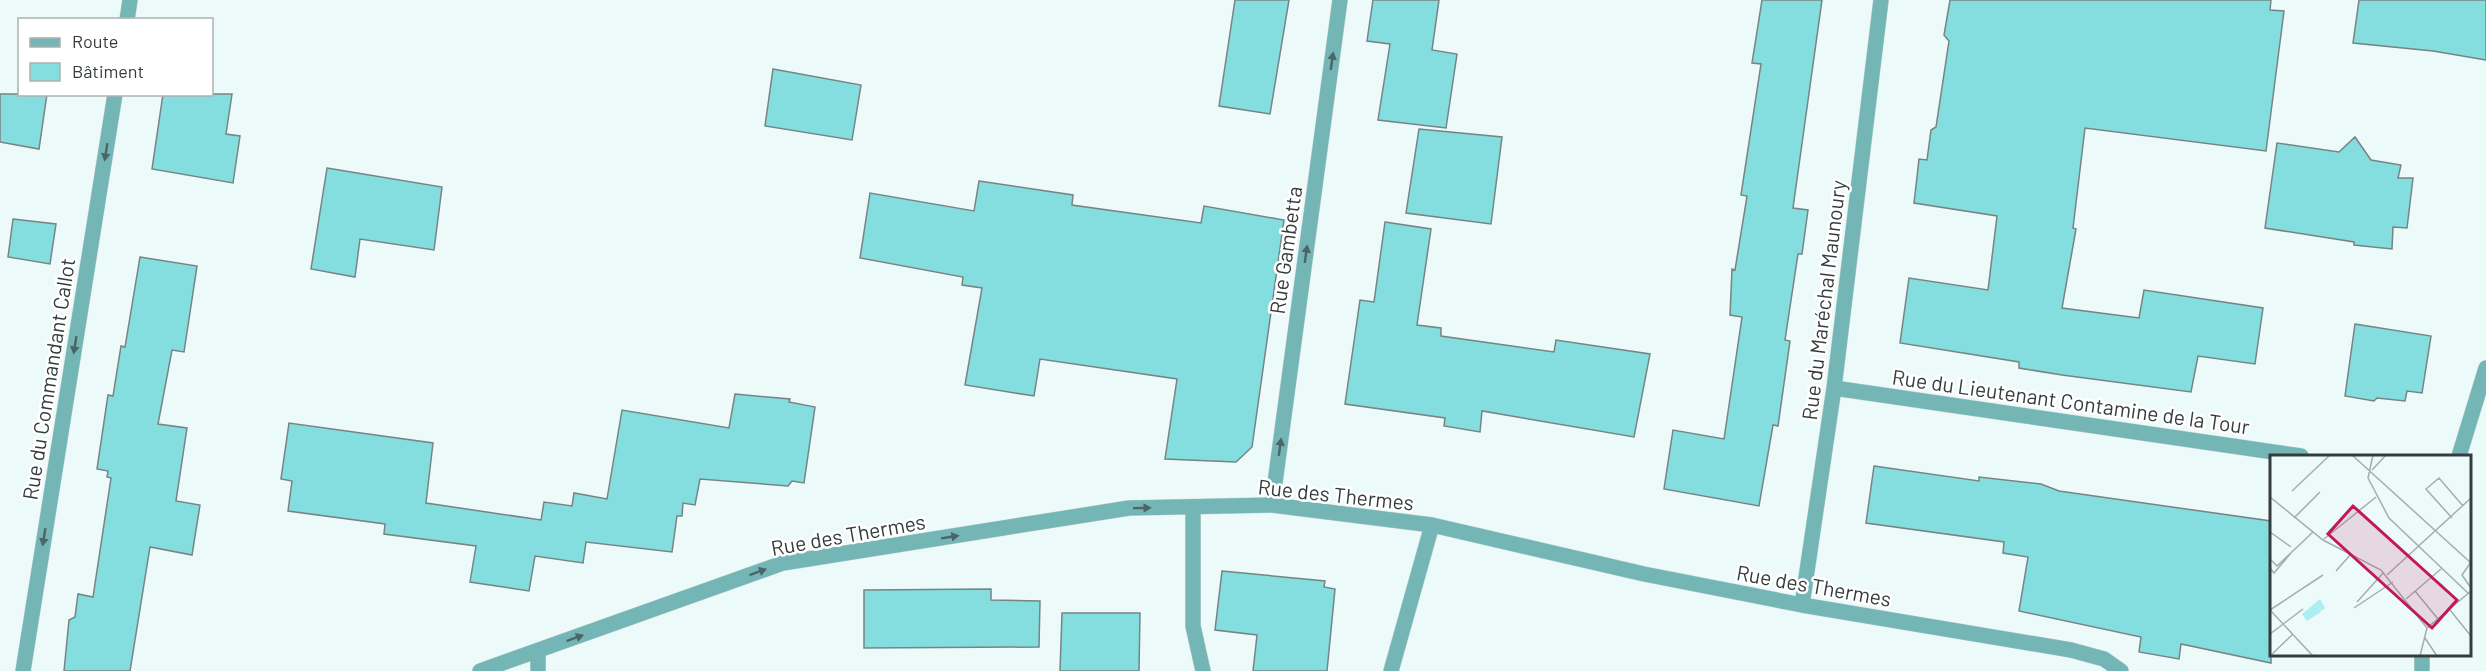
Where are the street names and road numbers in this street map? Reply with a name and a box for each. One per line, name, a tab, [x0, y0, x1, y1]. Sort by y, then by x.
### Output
street label: Rue du Maréchal Maunoury	[1796, 178, 1850, 421]
street label: Rue Gambetta	[1264, 185, 1306, 315]
street label: Rue du Commandant Callot	[17, 256, 79, 502]
street label: Rue du Lieutenant Contamine de la Tour	[1891, 364, 2252, 439]
street label: Rue des Thermes	[1257, 473, 1415, 515]
street label: Rue des Thermes	[769, 508, 927, 560]
street label: Rue des Thermes	[1735, 559, 1893, 611]

